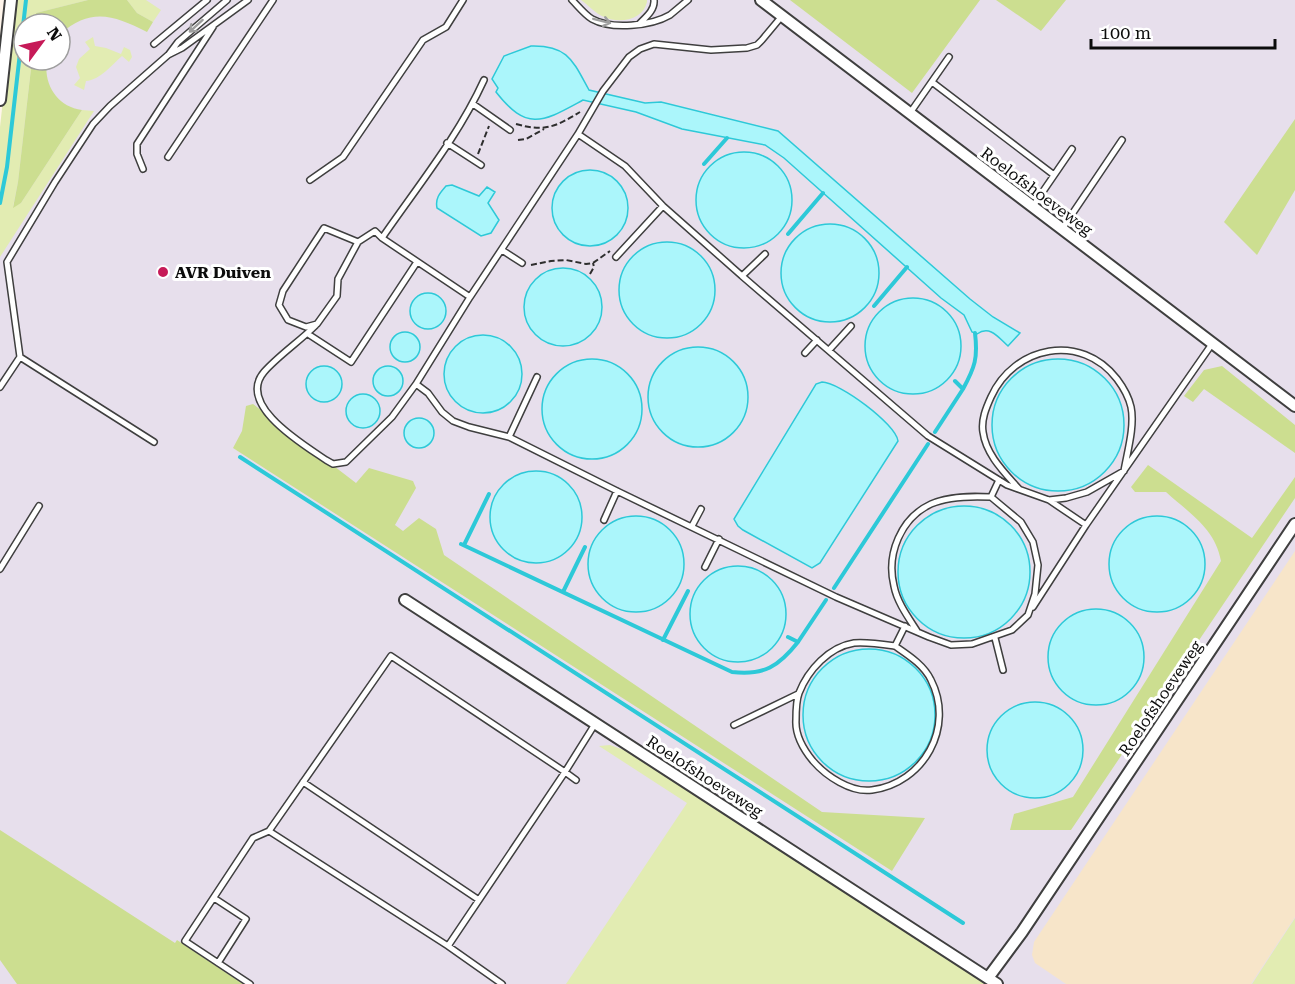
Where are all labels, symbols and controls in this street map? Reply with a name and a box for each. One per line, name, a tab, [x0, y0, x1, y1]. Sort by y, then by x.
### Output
north arrow	[12, 12, 72, 72]
scale bar	[1091, 12, 1276, 50]
one-way arrow	[592, 16, 611, 28]
one-way arrow	[189, 19, 204, 33]
text: 100 m	[1100, 22, 1151, 43]
text: N	[43, 24, 65, 44]
street label: Roelofshoeveweg	[977, 143, 1097, 240]
place label: AVR Duiven	[175, 263, 271, 282]
marker: AVR Duiven	[156, 265, 170, 279]
street label: Roelofshoeveweg	[1115, 636, 1206, 759]
street label: Roelofshoeveweg	[643, 732, 767, 822]

